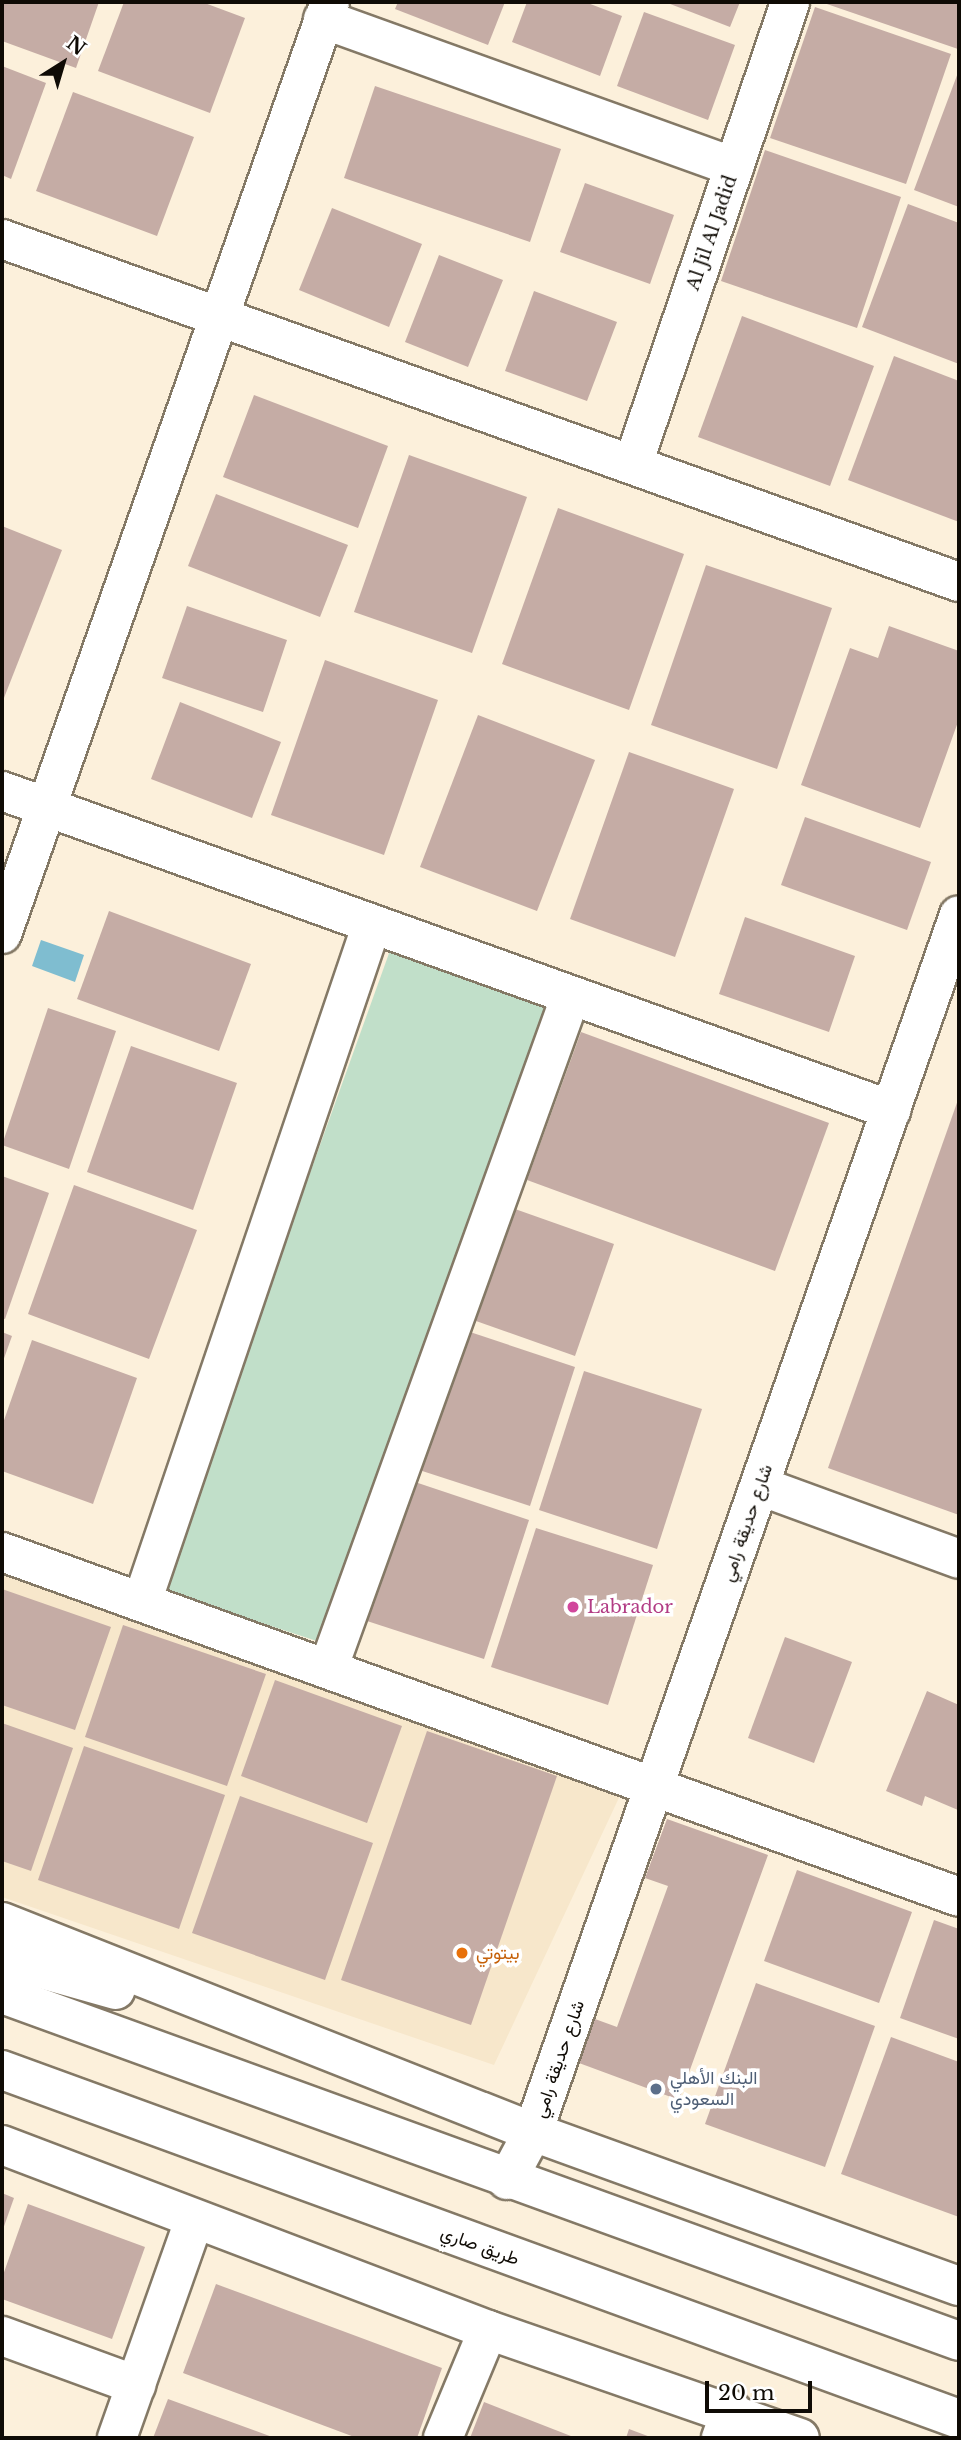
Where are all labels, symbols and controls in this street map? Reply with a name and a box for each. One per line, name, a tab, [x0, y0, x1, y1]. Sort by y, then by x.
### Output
north arrow	[28, 28, 98, 98]
text: N	[62, 31, 90, 60]
street label: Al Jil Al Jadid	[682, 172, 742, 294]
street label: شارع حديقة رامي	[717, 1461, 777, 1585]
place label: Labrador	[587, 1596, 673, 1618]
marker: Labrador	[565, 1599, 581, 1615]
place label: بيتوتي	[476, 1942, 519, 1964]
marker: بيتوتي	[454, 1945, 470, 1961]
street label: شارع حديقة رامي	[529, 1997, 589, 2121]
place label: البنك الأهلي السعودي	[670, 2068, 758, 2110]
marker: البنك الأهلي السعودي	[648, 2081, 664, 2097]
street label: طريق صاري	[438, 2222, 522, 2270]
scale bar	[709, 2366, 816, 2410]
text: 20 m	[718, 2380, 775, 2406]

